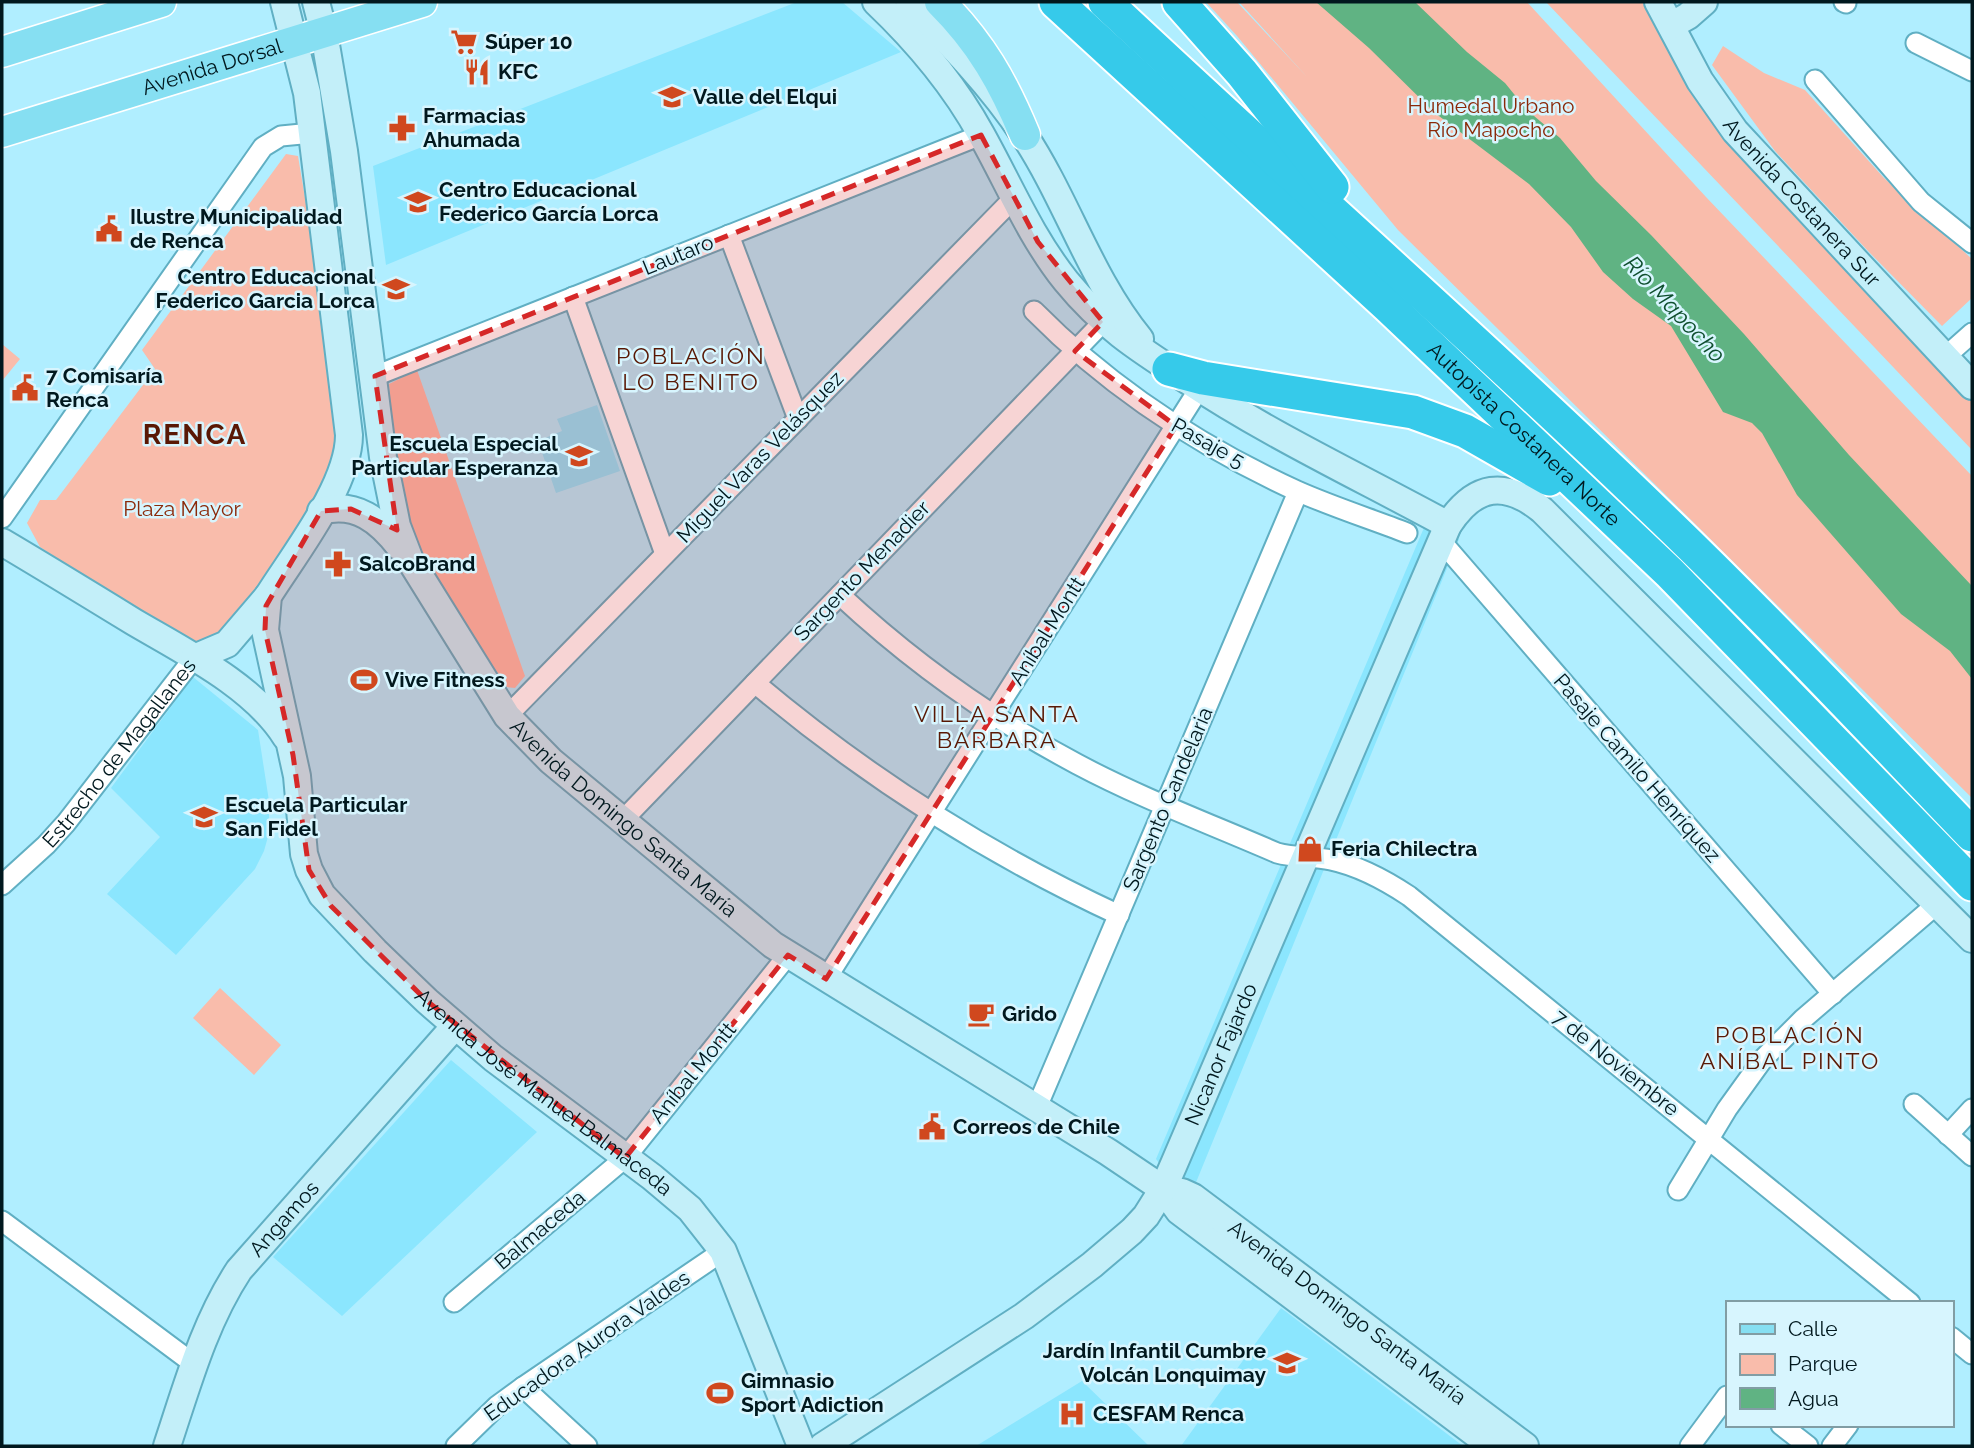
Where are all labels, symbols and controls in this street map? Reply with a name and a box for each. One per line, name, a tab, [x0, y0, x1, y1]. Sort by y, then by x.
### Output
supermarket icon: Súper 10	[449, 27, 479, 57]
place label: Súper 10	[485, 29, 573, 54]
street label: Avenida Dorsal	[139, 33, 286, 100]
restaurant icon: KFC	[462, 57, 492, 87]
place label: KFC	[498, 59, 538, 84]
school or university icon: Valle del Elqui	[657, 82, 687, 112]
place label: Valle del Elqui	[693, 84, 837, 109]
park label: Humedal Urbano Río Mapocho	[1408, 93, 1574, 142]
place label: Farmacias Ahumada	[423, 103, 526, 152]
pharmacy icon: Farmacias Ahumada	[387, 113, 417, 143]
street label: Avenida Costanera Sur	[1718, 113, 1886, 292]
place label: Centro Educacional Federico García Lorca	[439, 177, 658, 226]
school or university icon: Centro Educacional Federico García Lorca	[403, 187, 433, 217]
place label: Ilustre Municipalidad de Renca	[130, 204, 343, 253]
public building icon: Ilustre Municipalidad de Renca	[94, 214, 124, 244]
street label: Lautaro	[639, 229, 717, 280]
water label: Río Mapocho	[1619, 250, 1732, 368]
place label: Centro Educacional Federico Garcia Lorca	[156, 264, 375, 313]
school or university icon: Centro Educacional Federico Garcia Lorca	[381, 274, 411, 304]
street label: Autopista Costanera Norte	[1422, 337, 1626, 531]
district label: POBLACIÓN LO BENITO	[616, 342, 766, 395]
place label: 7 Comisaría Renca	[46, 363, 163, 412]
street label: Miguel Varas Velásquez	[671, 366, 848, 548]
public building icon: 7 Comisaría Renca	[10, 373, 40, 403]
street label: Pasaje 5	[1167, 412, 1249, 473]
district label: RENCA	[143, 418, 247, 451]
place label: Escuela Especial Particular Esperanza	[351, 431, 558, 480]
school or university icon: Escuela Especial Particular Esperanza	[564, 441, 594, 471]
street label: Sargento Menadier	[788, 495, 935, 646]
park label: Plaza Mayor	[123, 496, 241, 521]
pharmacy icon: SalcoBrand	[323, 549, 353, 579]
place label: SalcoBrand	[359, 551, 475, 576]
street label: Aníbal Montt	[1003, 572, 1090, 689]
street label: Estrecho de Magallanes	[37, 653, 201, 853]
sports icon: Vive Fitness	[349, 665, 379, 695]
place label: Vive Fitness	[385, 667, 505, 692]
street label: Pasaje Camilo Henríquez	[1549, 668, 1726, 867]
district label: VILLA SANTA BÁRBARA	[914, 700, 1080, 753]
street label: Sargento Candelaria	[1117, 703, 1218, 895]
street label: Avenida Domingo Santa María	[505, 714, 743, 922]
place label: Escuela Particular San Fidel	[225, 792, 407, 841]
school or university icon: Escuela Particular San Fidel	[189, 802, 219, 832]
shop icon: Feria Chilectra	[1295, 834, 1325, 864]
place label: Feria Chilectra	[1331, 836, 1477, 861]
street label: Nicanor Fajardo	[1179, 979, 1262, 1129]
street label: Avenida José Manuel Balmaceda	[410, 983, 678, 1201]
cafe icon: Grido	[966, 999, 996, 1029]
place label: Grido	[1002, 1001, 1057, 1026]
street label: 7 de Noviembre	[1548, 1004, 1684, 1121]
street label: Aníbal Montt	[644, 1017, 741, 1128]
district label: POBLACIÓN ANÍBAL PINTO	[1700, 1021, 1880, 1074]
public building icon: Correos de Chile	[917, 1112, 947, 1142]
place label: Correos de Chile	[953, 1114, 1120, 1139]
street label: Angamos	[244, 1176, 324, 1262]
street label: Balmaceda	[489, 1185, 590, 1275]
street label: Avenida Domingo Santa María	[1223, 1215, 1471, 1410]
street label: Educadora Aurora Valdes	[479, 1265, 694, 1426]
legend	[1726, 1301, 1953, 1427]
text: Calle	[1788, 1316, 1838, 1341]
place label: Jardín Infantil Cumbre Volcán Lonquimay	[1043, 1338, 1266, 1387]
school or university icon: Jardín Infantil Cumbre Volcán Lonquimay	[1272, 1348, 1302, 1378]
text: Parque	[1788, 1351, 1857, 1376]
place label: Gimnasio Sport Adiction	[741, 1368, 884, 1417]
sports icon: Gimnasio Sport Adiction	[705, 1378, 735, 1408]
text: Agua	[1788, 1386, 1839, 1411]
hospital icon: CESFAM Renca	[1057, 1399, 1087, 1429]
place label: CESFAM Renca	[1093, 1401, 1244, 1426]

